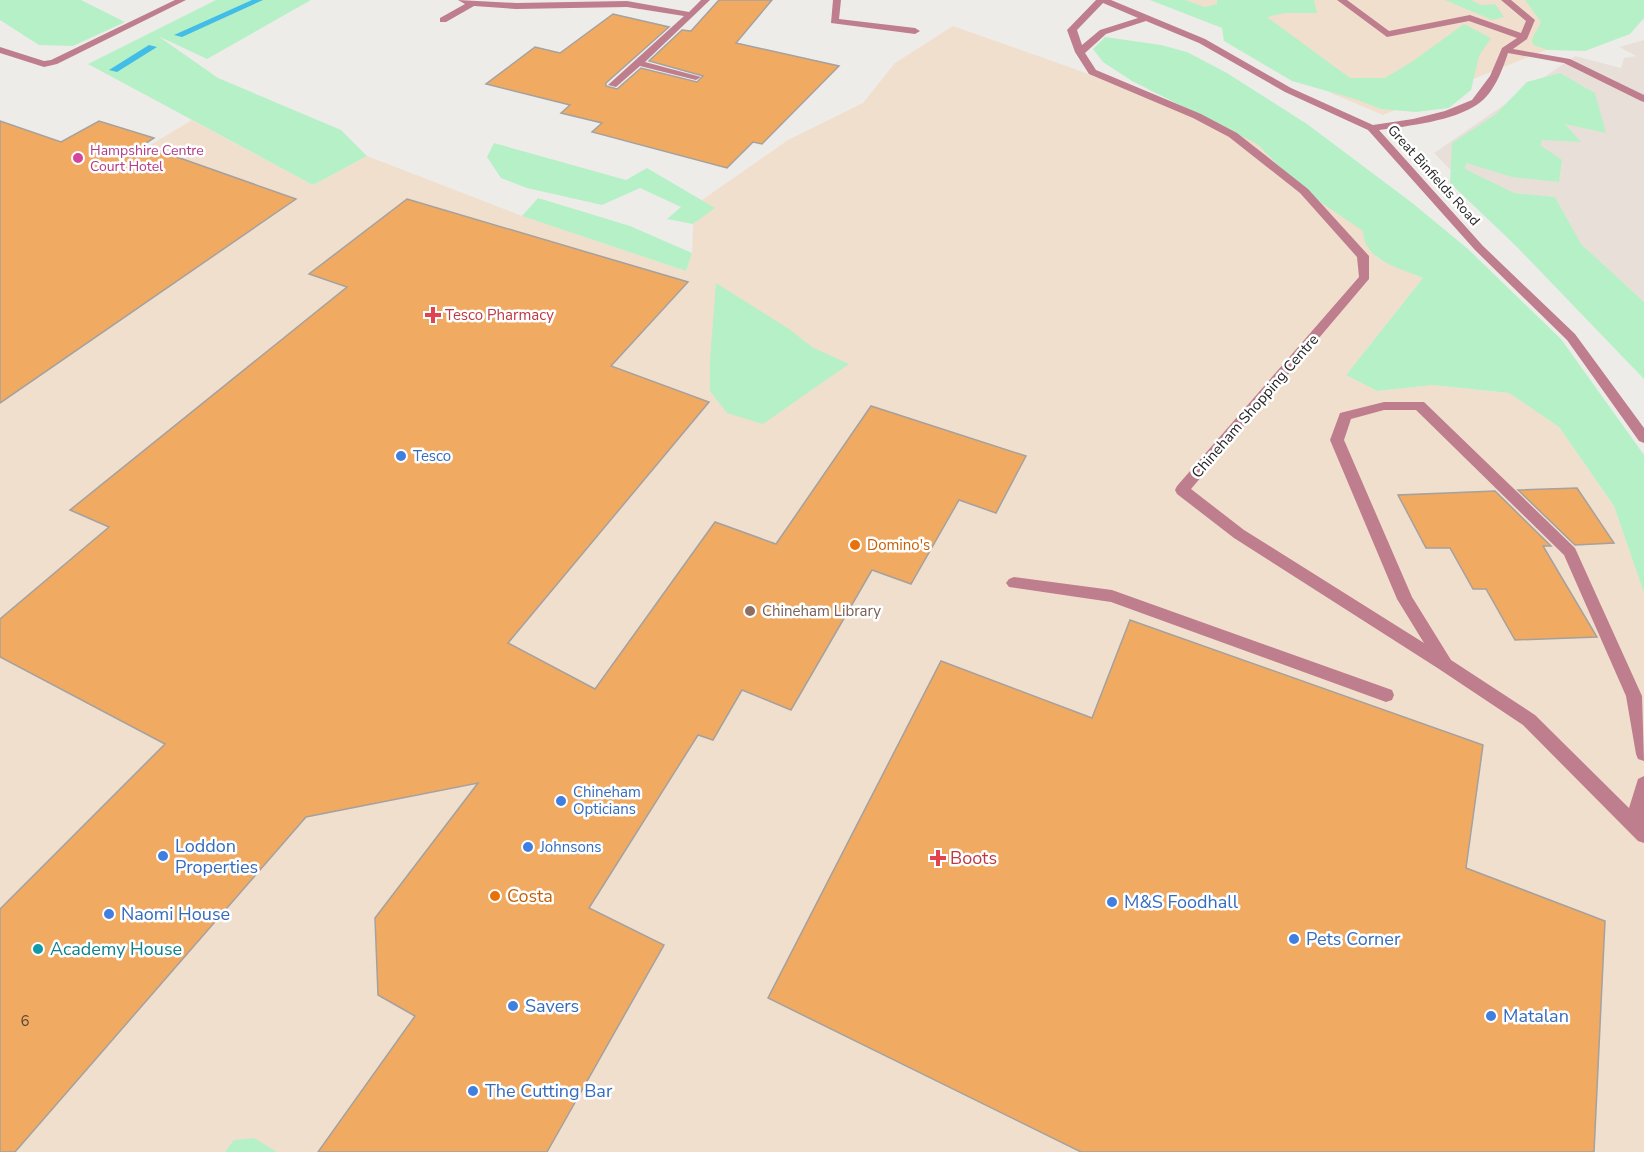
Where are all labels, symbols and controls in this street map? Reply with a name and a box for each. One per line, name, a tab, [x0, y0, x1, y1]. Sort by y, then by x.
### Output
street label: Great Binfields Road	[1383, 121, 1484, 230]
place label: Hampshire Centre Court Hotel	[90, 141, 204, 176]
marker: Hampshire Centre Court Hotel	[71, 151, 85, 165]
place label: Tesco Pharmacy	[445, 305, 554, 325]
marker: Tesco Pharmacy	[426, 308, 440, 322]
street label: Chineham Shopping Centre	[1187, 330, 1323, 482]
place label: Tesco	[413, 446, 451, 466]
marker: Tesco	[394, 449, 408, 463]
place label: Domino's	[867, 535, 930, 555]
marker: Domino's	[848, 538, 862, 552]
place label: Chineham Library	[762, 601, 881, 621]
marker: Chineham Library	[743, 604, 757, 618]
place label: Chineham Opticians	[573, 782, 641, 819]
marker: Chineham Opticians	[554, 794, 568, 808]
place label: Loddon Properties	[175, 834, 258, 879]
place label: Johnsons	[539, 837, 602, 857]
marker: Johnsons	[521, 840, 535, 854]
place label: Boots	[950, 846, 997, 870]
marker: Loddon Properties	[156, 849, 170, 863]
marker: Boots	[931, 851, 945, 865]
place label: Costa	[507, 884, 553, 908]
marker: Costa	[488, 889, 502, 903]
place label: M&S Foodhall	[1124, 890, 1239, 914]
marker: M&S Foodhall	[1105, 895, 1119, 909]
place label: Naomi House	[121, 902, 230, 926]
marker: Naomi House	[102, 907, 116, 921]
place label: Pets Corner	[1306, 927, 1401, 951]
marker: Pets Corner	[1287, 932, 1301, 946]
place label: Academy House	[50, 937, 182, 961]
marker: Academy House	[31, 942, 45, 956]
place label: Savers	[525, 994, 579, 1018]
marker: Savers	[506, 999, 520, 1013]
place label: Matalan	[1503, 1004, 1569, 1028]
marker: Matalan	[1484, 1009, 1498, 1023]
house number: 6	[20, 1011, 30, 1031]
place label: The Cutting Bar	[485, 1079, 613, 1103]
marker: The Cutting Bar	[466, 1084, 480, 1098]

